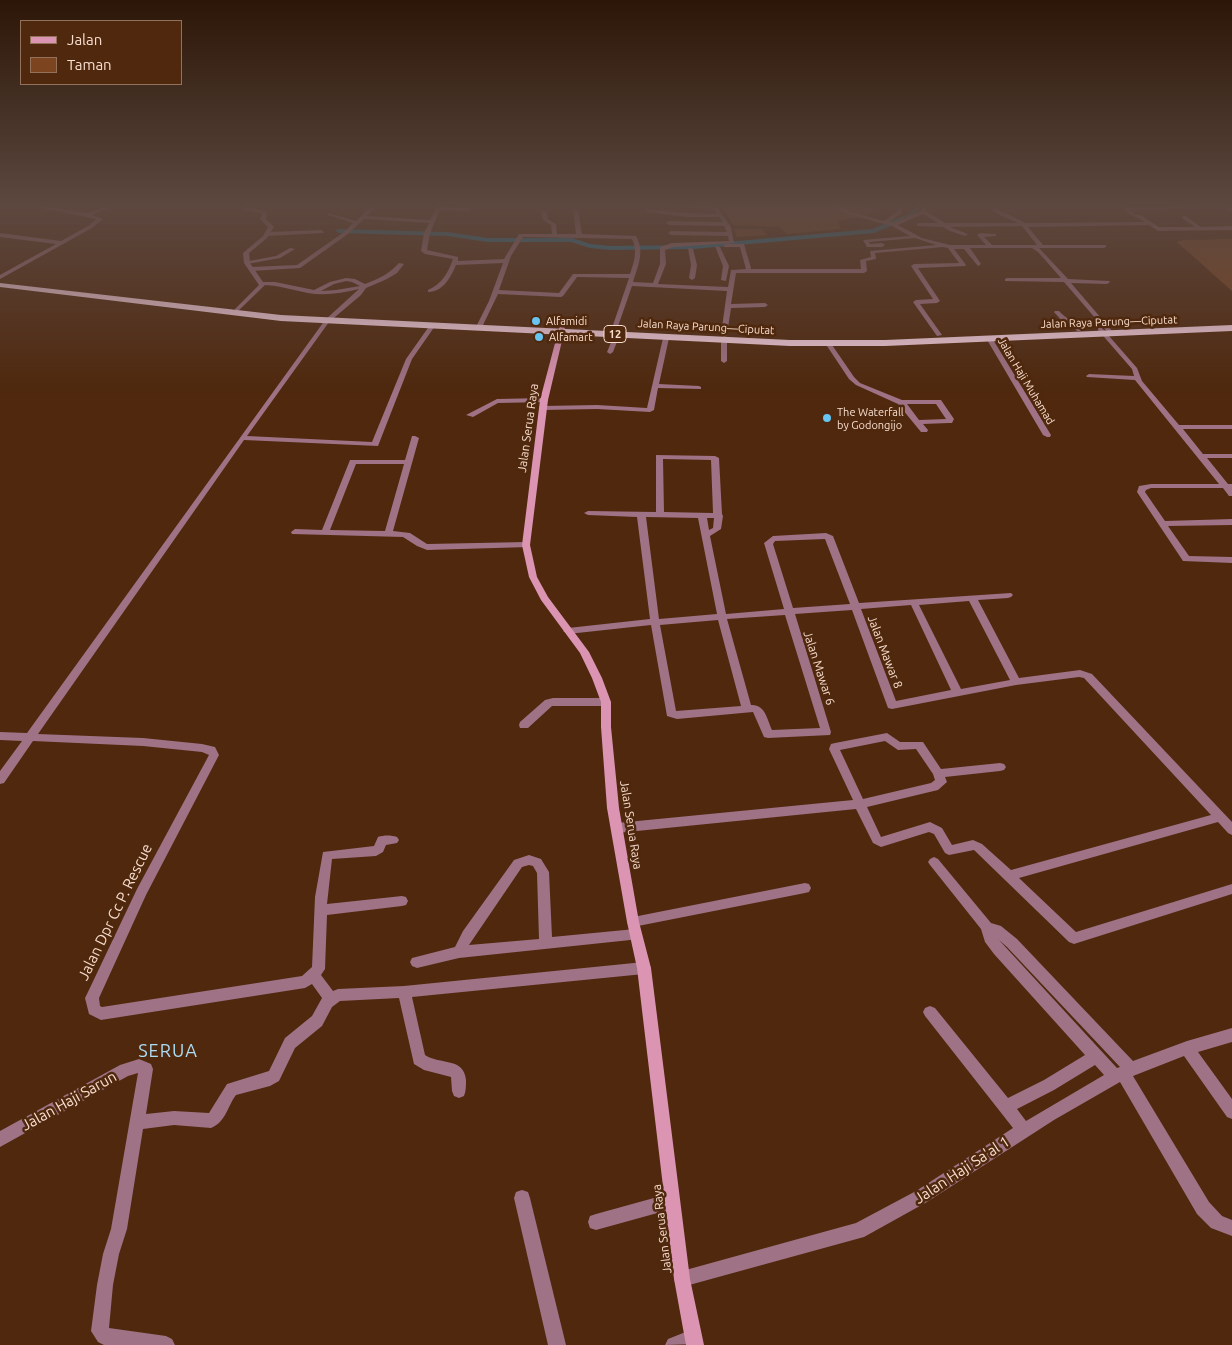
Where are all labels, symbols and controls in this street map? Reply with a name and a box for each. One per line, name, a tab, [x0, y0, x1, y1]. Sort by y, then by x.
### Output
legend	[20, 20, 182, 85]
text: Jalan	[67, 31, 102, 48]
text: Taman	[67, 56, 112, 73]
street label: Jalan Raya Parung—Ciputat	[1040, 313, 1178, 331]
place label: Alfamidi	[546, 314, 587, 328]
marker: Alfamidi	[530, 315, 542, 327]
street label: Jalan Raya Parung—Ciputat	[637, 317, 775, 337]
road number: 12	[604, 326, 626, 342]
place label: Alfamart	[549, 330, 593, 344]
marker: Alfamart	[533, 331, 545, 343]
street label: Jalan Haji Muhamad	[995, 335, 1057, 427]
street label: Jalan Serua Raya	[515, 383, 541, 473]
place label: The Waterfall by Godongijo	[837, 405, 904, 431]
marker: The Waterfall by Godongijo	[821, 412, 833, 424]
street label: Jalan Mawar 8	[864, 613, 906, 691]
street label: Jalan Mawar 6	[800, 629, 838, 707]
street label: Jalan Serua Raya	[617, 780, 645, 870]
street label: Jalan Dpr Cc P. Rescue	[74, 841, 156, 983]
district label: SERUA	[138, 1040, 198, 1062]
street label: Jalan Haji Sarun	[18, 1067, 120, 1135]
street label: Jalan Haji Sa'al 1	[911, 1132, 1013, 1208]
street label: Jalan Serua Raya	[649, 1184, 675, 1274]

